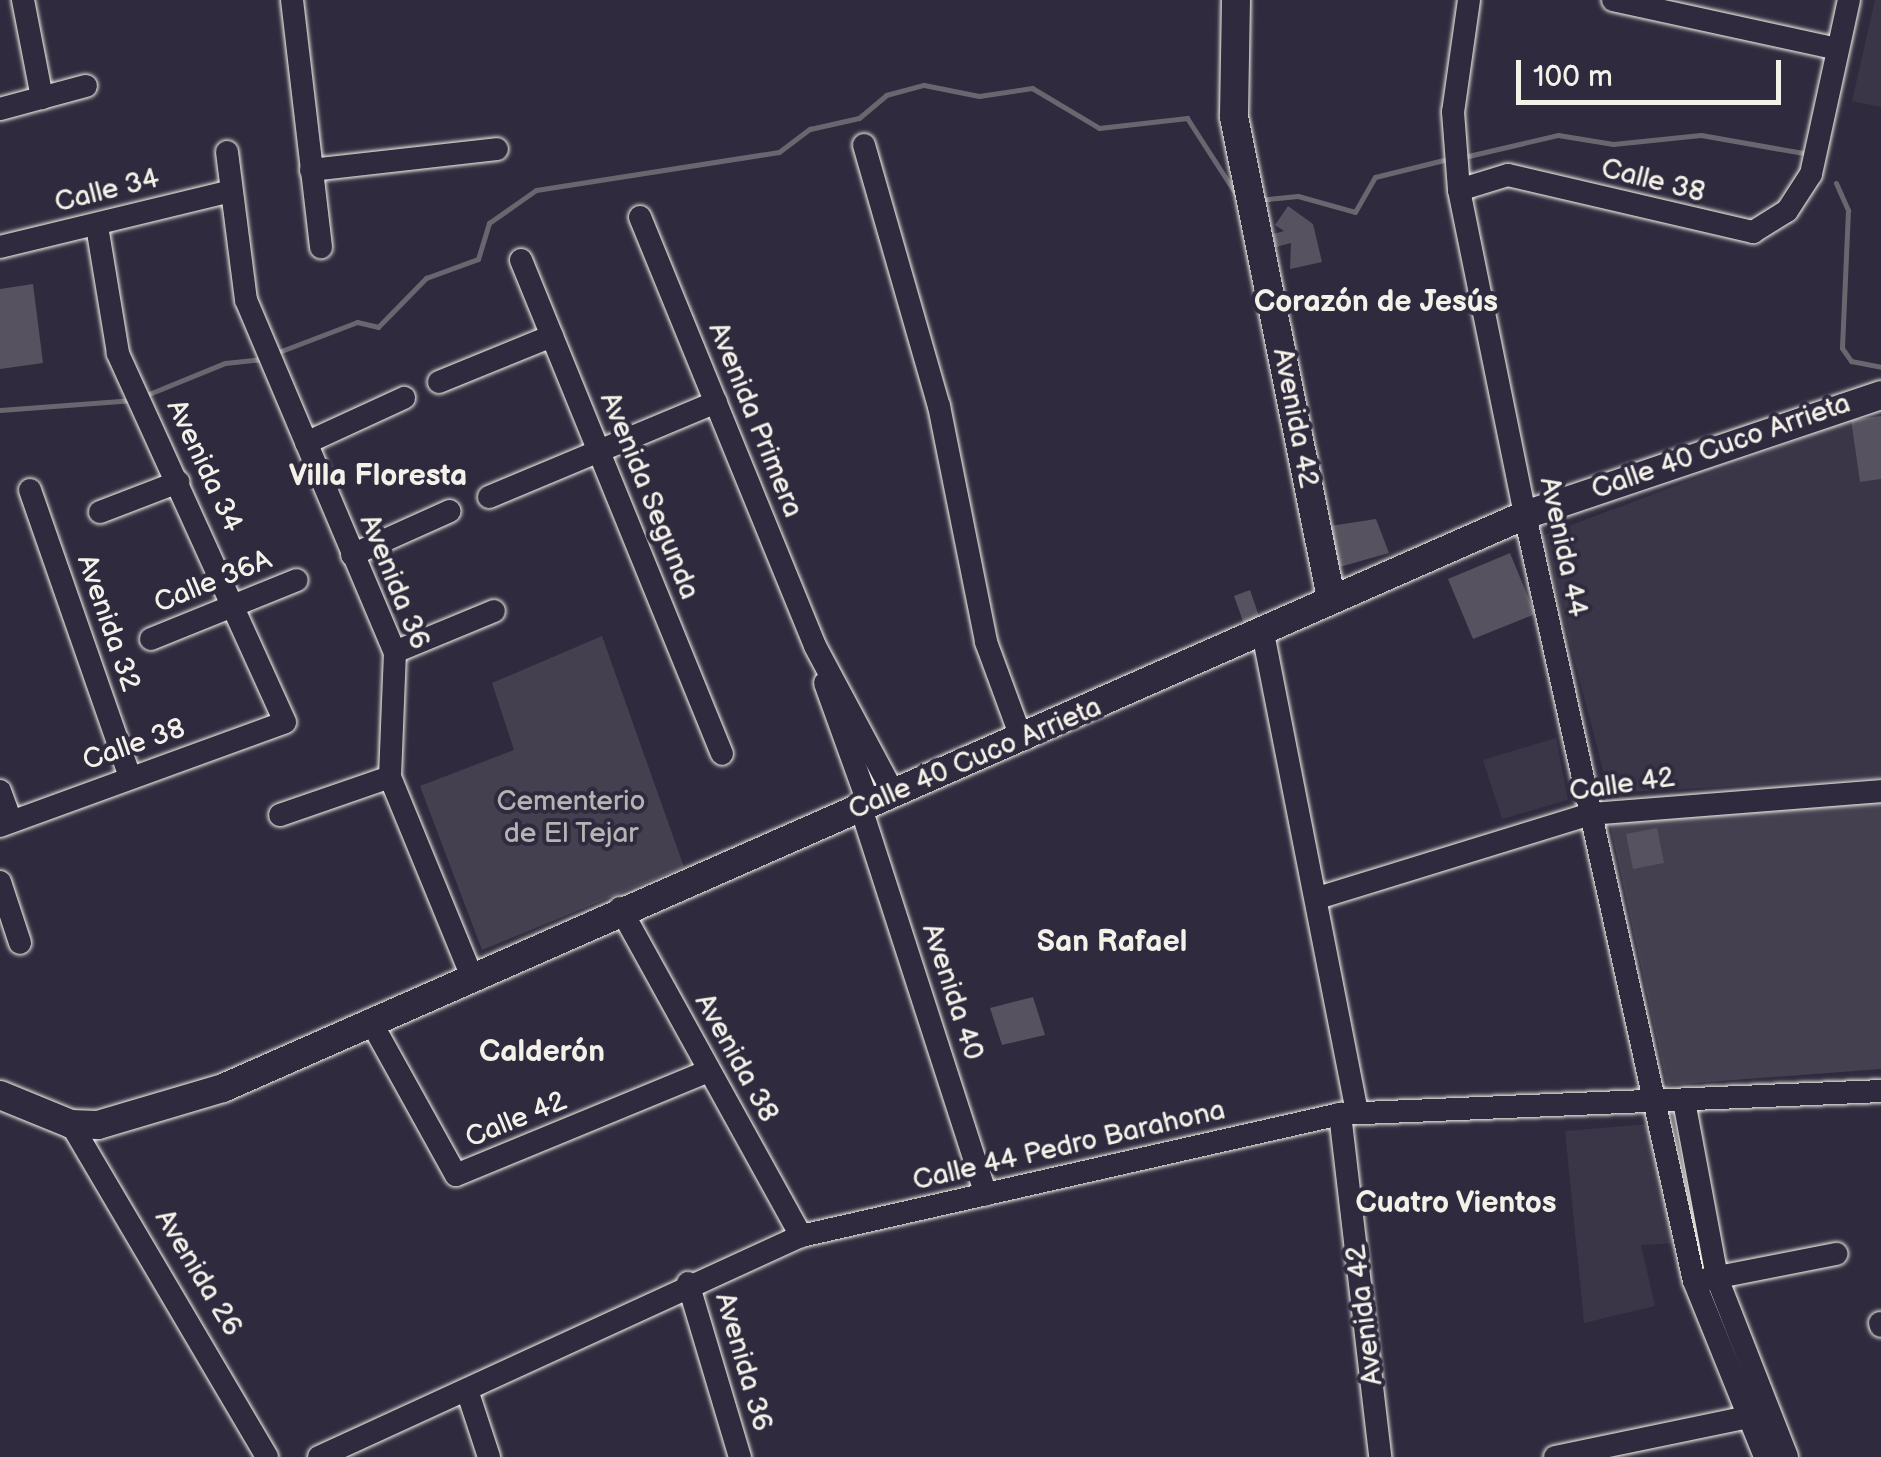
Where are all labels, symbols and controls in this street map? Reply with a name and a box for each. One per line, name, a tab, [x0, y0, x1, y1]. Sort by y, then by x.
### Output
scale bar	[1521, 40, 1786, 102]
text: 100 m	[1533, 59, 1613, 95]
street label: Calle 38	[1598, 152, 1708, 210]
street label: Calle 34	[51, 162, 163, 220]
district label: Corazón de Jesús	[1254, 284, 1498, 320]
street label: Avenida Primera	[701, 318, 809, 522]
street label: Avenida 42	[1265, 345, 1325, 491]
street label: Avenida Segunda	[592, 387, 706, 605]
street label: Calle 40 Cuco Arrieta	[1587, 387, 1855, 507]
street label: Avenida 34	[159, 394, 249, 538]
district label: Villa Floresta	[289, 458, 467, 494]
street label: Avenida 44	[1532, 474, 1594, 620]
street label: Avenida 36	[352, 510, 436, 654]
street label: Calle 36A	[149, 543, 277, 621]
street label: Avenida 32	[69, 551, 147, 695]
street label: Calle 40 Cuco Arrieta	[844, 691, 1106, 827]
street label: Calle 38	[79, 712, 189, 778]
street label: Calle 42	[1567, 761, 1677, 809]
park label: Cementerio de El Tejar	[497, 785, 645, 851]
street label: Avenida 40	[914, 920, 990, 1064]
district label: San Rafael	[1037, 924, 1187, 960]
street label: Avenida 38	[687, 988, 785, 1128]
district label: Calderón	[479, 1034, 605, 1070]
street label: Calle 42	[461, 1085, 571, 1155]
street label: Calle 44 Pedro Barahona	[910, 1094, 1228, 1198]
district label: Cuatro Vientos	[1355, 1185, 1557, 1221]
street label: Avenida 26	[147, 1204, 249, 1342]
street label: Avenida 42	[1340, 1243, 1390, 1387]
street label: Avenida 36	[707, 1289, 779, 1435]

